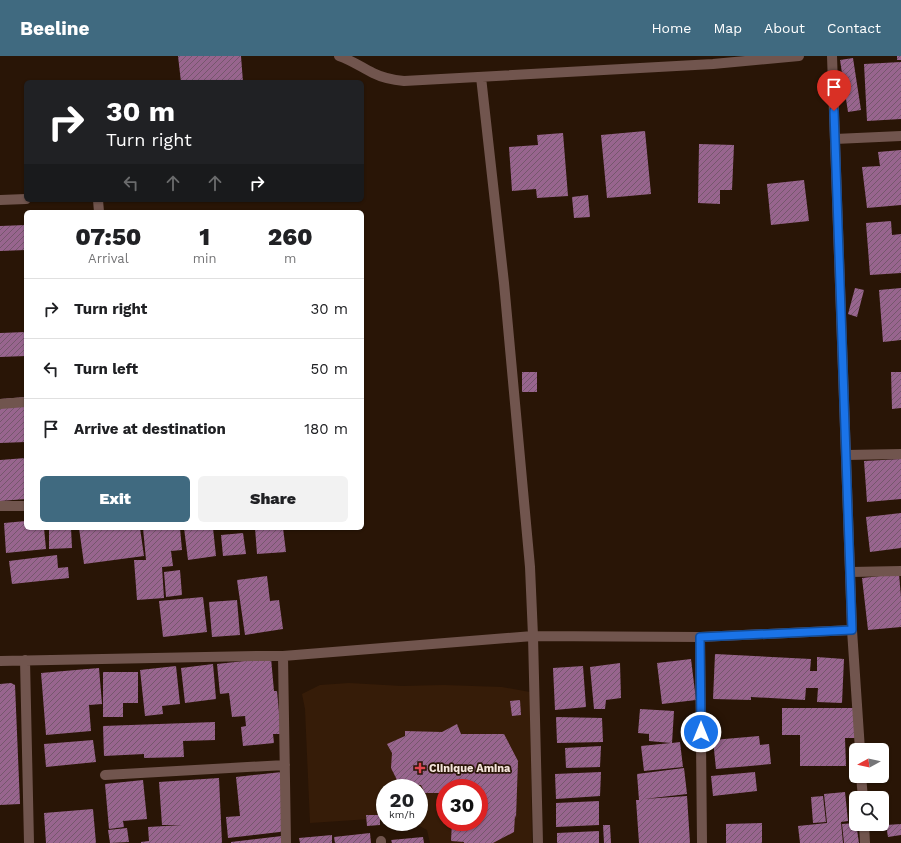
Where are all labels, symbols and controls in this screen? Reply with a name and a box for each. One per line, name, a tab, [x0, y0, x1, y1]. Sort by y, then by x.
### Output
text: Beeline	[20, 17, 90, 40]
text: Home	[651, 20, 691, 36]
text: Map	[713, 20, 742, 36]
text: About	[764, 20, 805, 36]
text: Contact	[827, 20, 881, 36]
pin	[817, 70, 851, 111]
icon: arrive	[823, 76, 845, 98]
text: 30 m	[106, 95, 175, 128]
icon: right	[40, 96, 92, 148]
text: Turn right	[106, 129, 192, 150]
icon: left	[120, 172, 142, 194]
icon: ahead	[162, 172, 184, 194]
icon: ahead	[204, 172, 226, 194]
icon: right	[246, 172, 268, 194]
text: 07:50	[75, 223, 142, 251]
text: 1	[199, 223, 210, 251]
text: 260	[268, 223, 313, 251]
text: Arrival	[88, 251, 129, 266]
text: min	[193, 251, 217, 266]
text: m	[284, 251, 296, 266]
icon: right	[40, 298, 62, 320]
text: Turn right	[74, 300, 147, 318]
text: 30 m	[311, 300, 348, 318]
icon: left	[40, 358, 62, 380]
text: Turn left	[74, 360, 138, 378]
text: 50 m	[311, 360, 348, 378]
icon: arrive	[40, 418, 62, 440]
text: Arrive at destination	[74, 420, 226, 438]
text: 180 m	[304, 420, 348, 438]
button: Exit	[40, 476, 190, 522]
button: Share	[198, 476, 348, 522]
position arrow	[680, 711, 722, 753]
north arrow	[849, 743, 889, 783]
map controls	[849, 743, 889, 831]
marker: Clinique Amina	[414, 762, 426, 774]
place label: Clinique Amina	[429, 762, 511, 775]
speed limit sign: 30	[436, 779, 488, 831]
text: 20	[390, 788, 414, 812]
button: search	[849, 791, 889, 831]
text: km/h	[389, 809, 415, 820]

